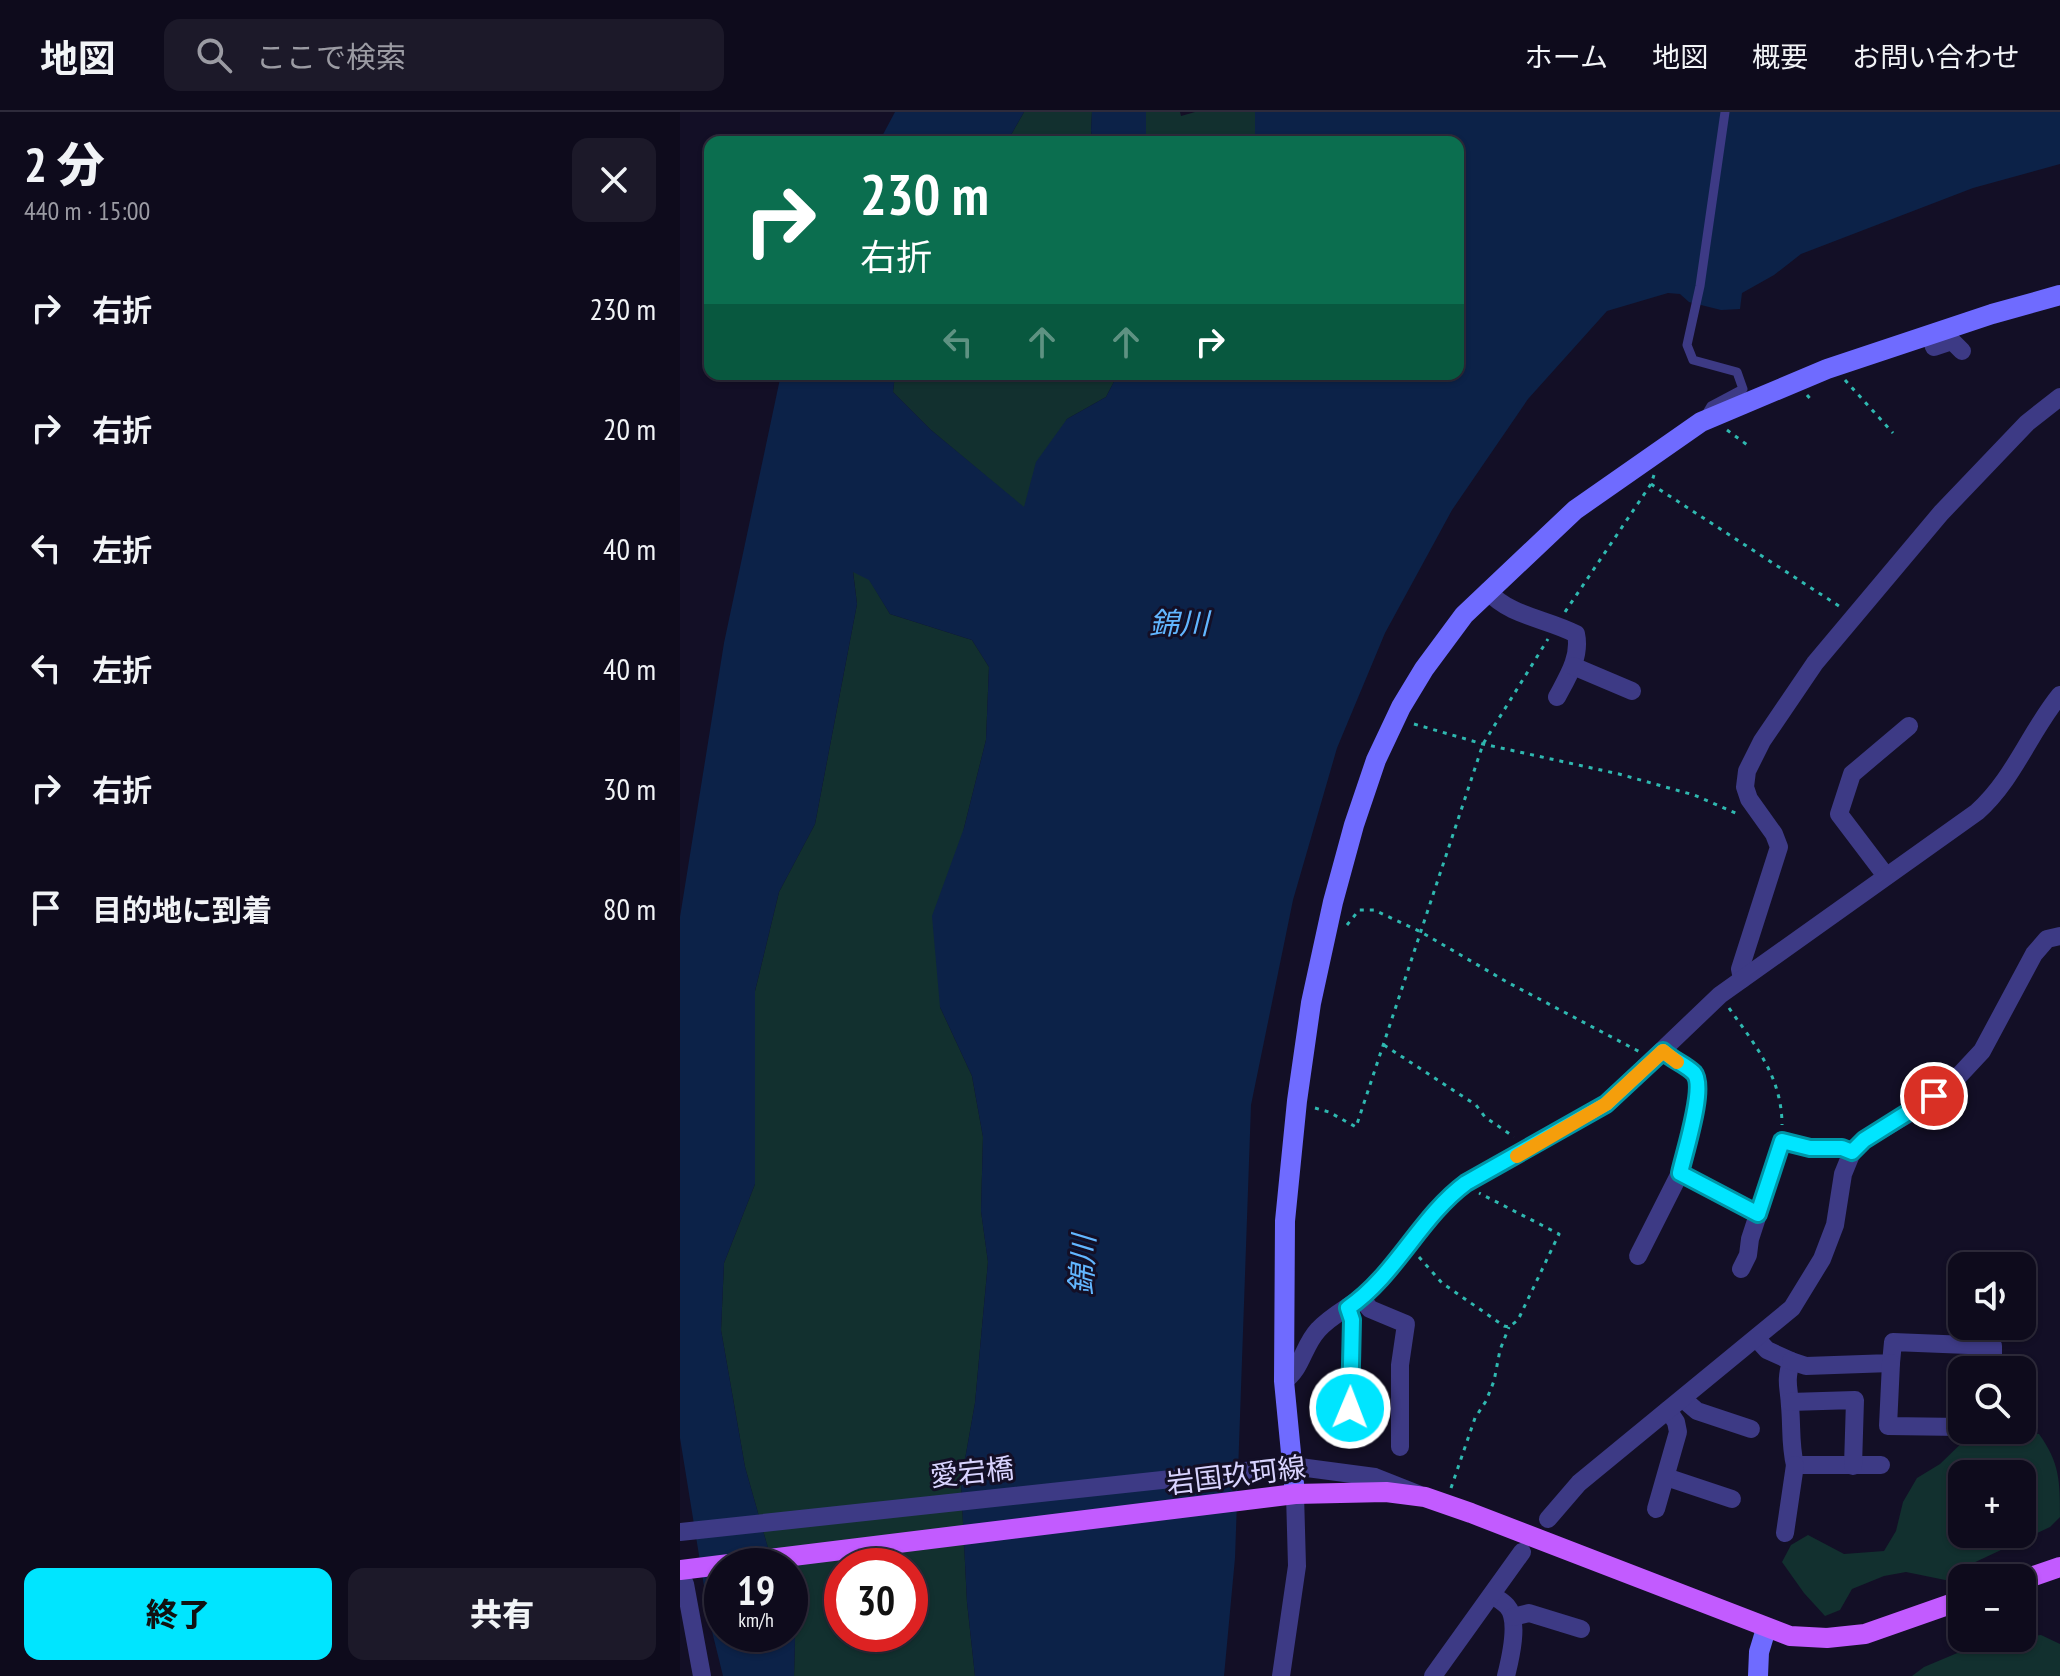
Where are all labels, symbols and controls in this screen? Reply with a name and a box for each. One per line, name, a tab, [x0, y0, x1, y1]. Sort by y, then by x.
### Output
search box	[164, 19, 724, 91]
text: 地図	[40, 33, 116, 82]
icon: search	[192, 33, 236, 77]
text: ここで検索	[256, 37, 406, 76]
text: ホーム	[1525, 38, 1608, 75]
text: 地図	[1652, 38, 1708, 75]
text: 概要	[1752, 38, 1808, 75]
text: お問い合わせ	[1852, 38, 2020, 75]
text: 2 分	[24, 133, 105, 195]
button: close	[572, 138, 656, 222]
text: 230 m	[860, 158, 989, 230]
icon: right	[728, 168, 832, 272]
text: 440 m · 15:00	[24, 194, 150, 227]
text: 右折	[860, 233, 932, 280]
icon: right	[24, 286, 68, 330]
text: 230 m	[590, 289, 656, 328]
text: 右折	[92, 290, 152, 329]
icon: left	[936, 320, 980, 364]
icon: ahead	[1020, 320, 1064, 364]
icon: ahead	[1104, 320, 1148, 364]
icon: right	[1188, 320, 1232, 364]
icon: right	[24, 406, 68, 450]
text: 20 m	[603, 409, 656, 448]
text: 右折	[92, 410, 152, 449]
icon: left	[24, 526, 68, 570]
text: 40 m	[603, 529, 656, 568]
text: 左折	[92, 530, 152, 569]
water label: 錦川	[1149, 603, 1212, 642]
icon: left	[24, 646, 68, 690]
text: 40 m	[603, 649, 656, 688]
text: 左折	[92, 650, 152, 689]
icon: right	[24, 766, 68, 810]
text: 30 m	[603, 769, 656, 808]
text: 右折	[92, 770, 152, 809]
icon: arrive	[24, 886, 68, 930]
text: 80 m	[603, 889, 656, 928]
text: 目的地に到着	[92, 890, 272, 929]
pin	[1900, 1062, 1968, 1130]
icon: arrive	[1912, 1074, 1956, 1118]
water label: 錦川	[1060, 1231, 1103, 1296]
map controls	[1948, 1252, 2036, 1652]
button: sound	[1948, 1252, 2036, 1340]
button: search	[1948, 1356, 2036, 1444]
position arrow	[1308, 1366, 1392, 1450]
street label: 岩国玖珂線	[1164, 1448, 1308, 1501]
street label: 愛宕橋	[928, 1449, 1016, 1494]
button: +	[1948, 1460, 2036, 1548]
speed limit sign: 30	[824, 1548, 928, 1652]
text: 19	[737, 1564, 775, 1616]
button: −	[1948, 1564, 2036, 1652]
button: 終了	[24, 1568, 332, 1660]
button: 共有	[348, 1568, 656, 1660]
text: km/h	[738, 1607, 774, 1633]

